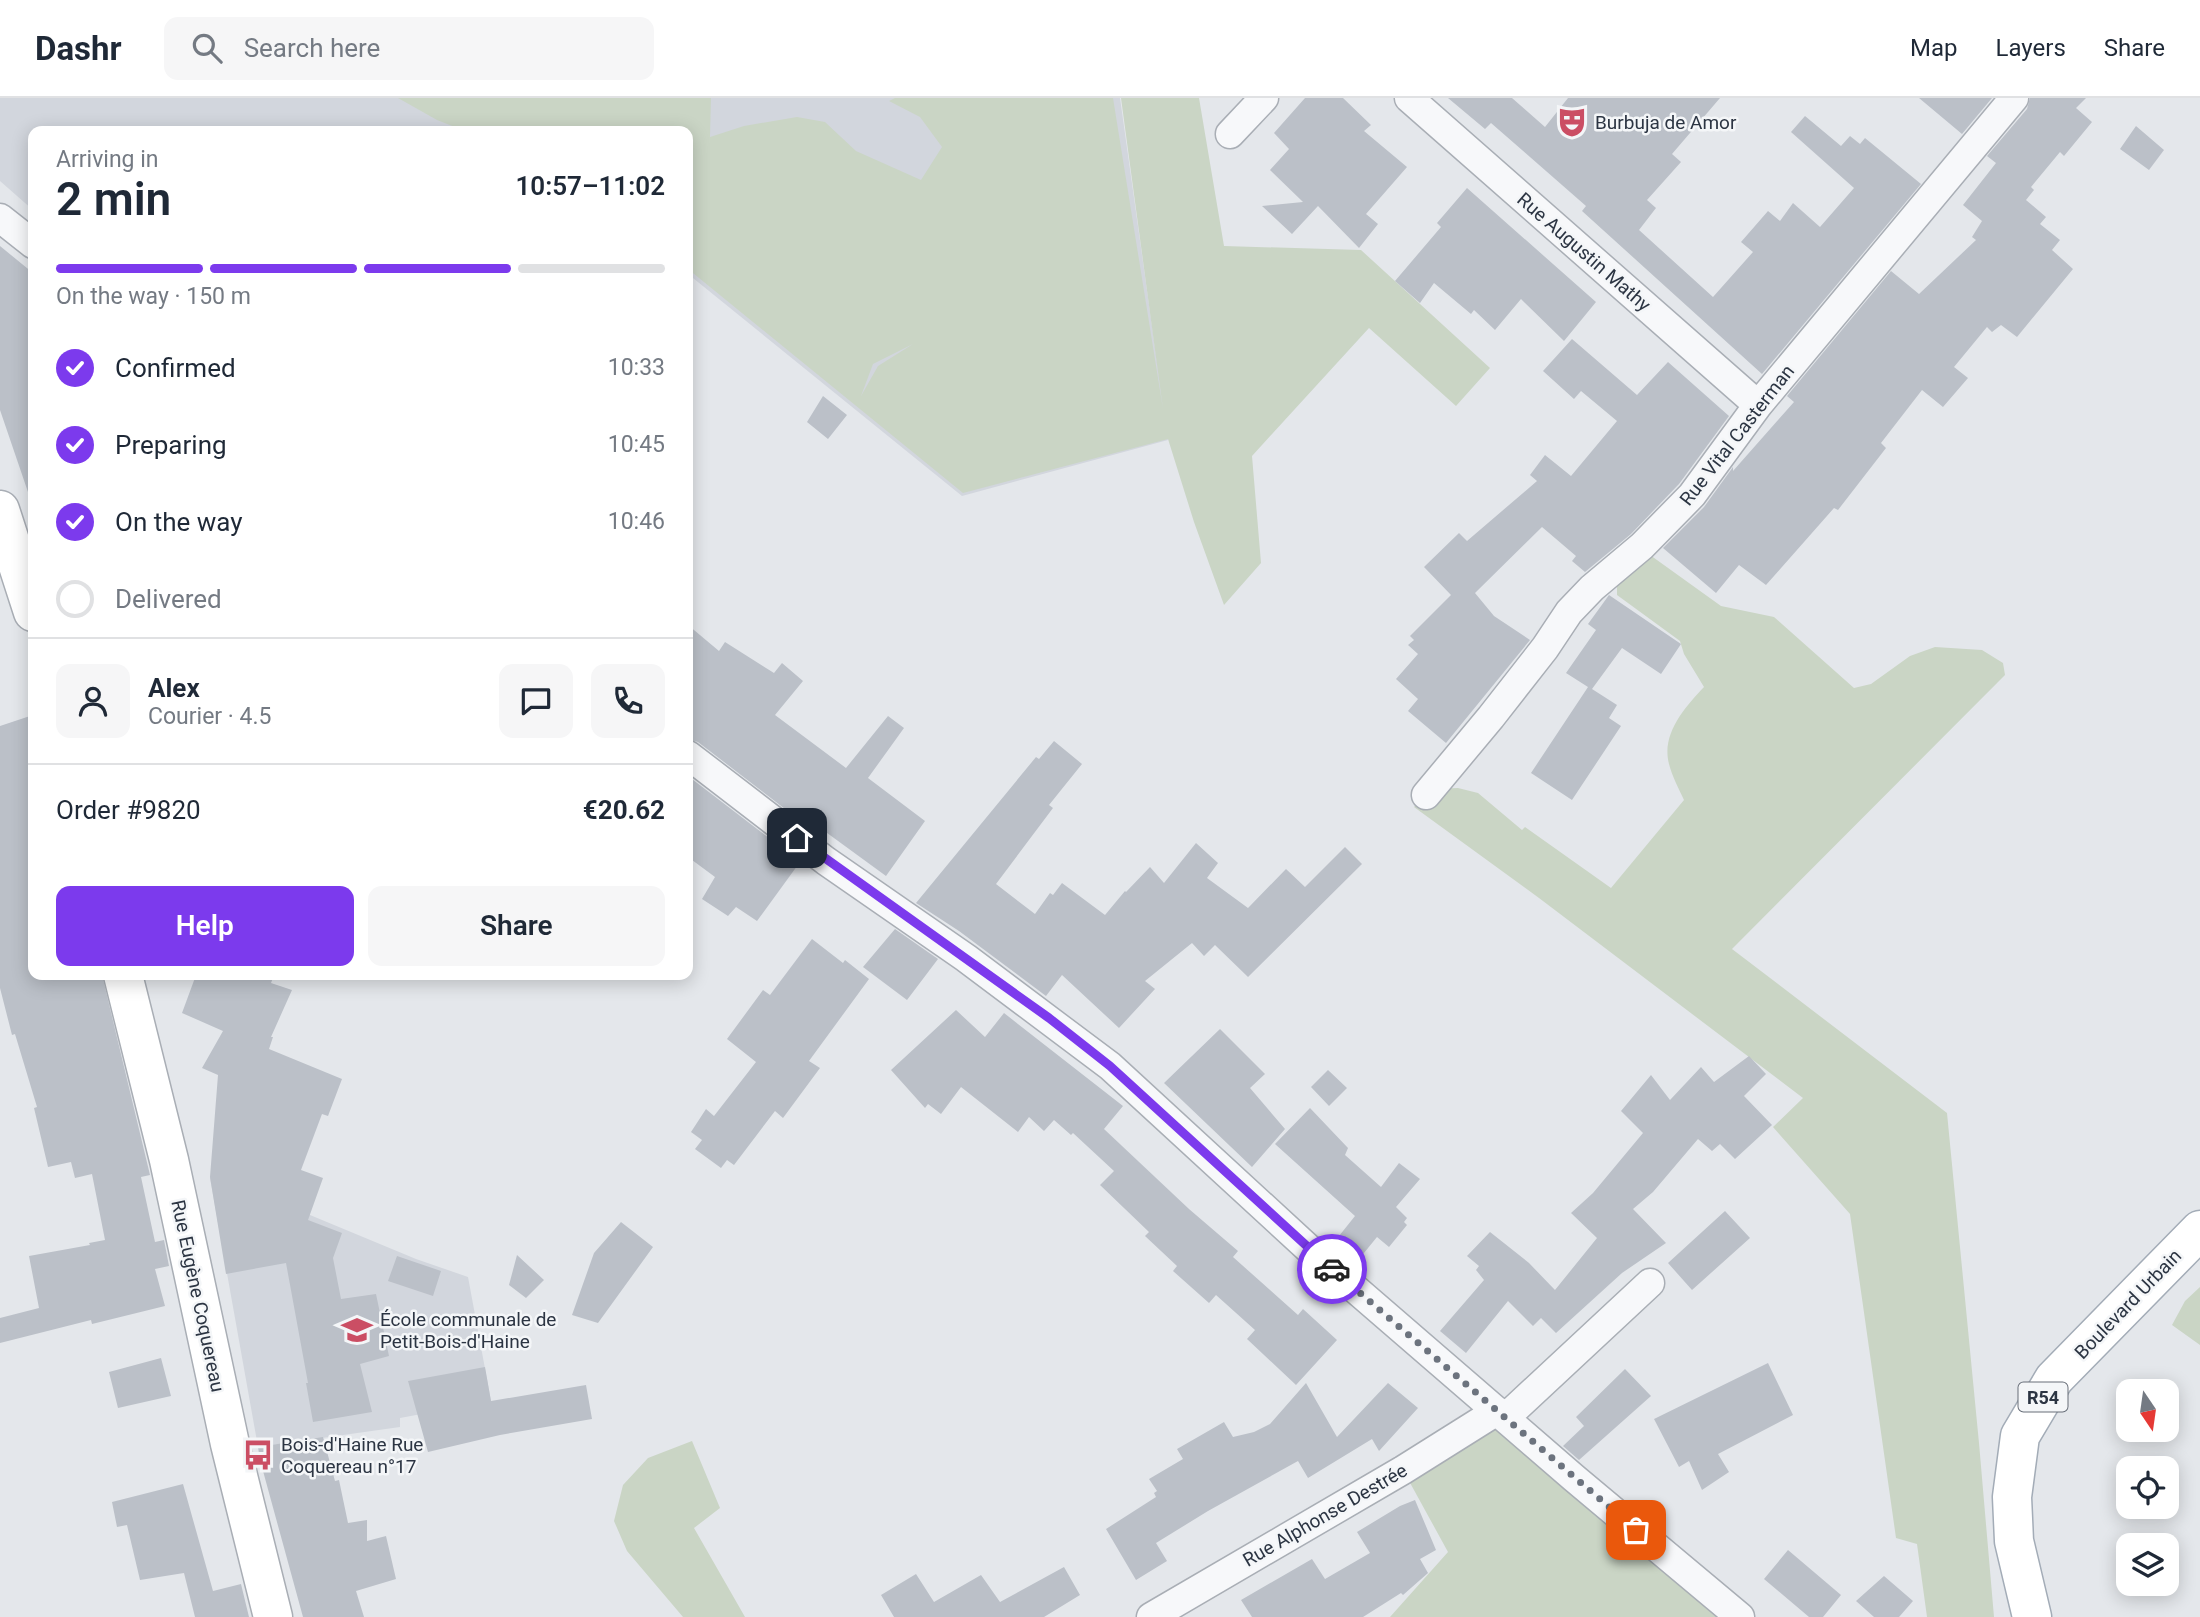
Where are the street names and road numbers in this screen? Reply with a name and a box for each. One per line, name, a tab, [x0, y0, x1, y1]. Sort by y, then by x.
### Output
street label: Rue Augustin Mathy	[1513, 188, 1655, 316]
street label: Rue Vital Casterman	[1675, 360, 1799, 510]
street label: Rue Eugène Coquereau	[166, 1198, 230, 1394]
street label: Boulevard Urbain	[2070, 1244, 2186, 1364]
road number: R54	[2018, 1382, 2068, 1412]
street label: Rue Alphonse Destrée	[1239, 1459, 1411, 1571]

